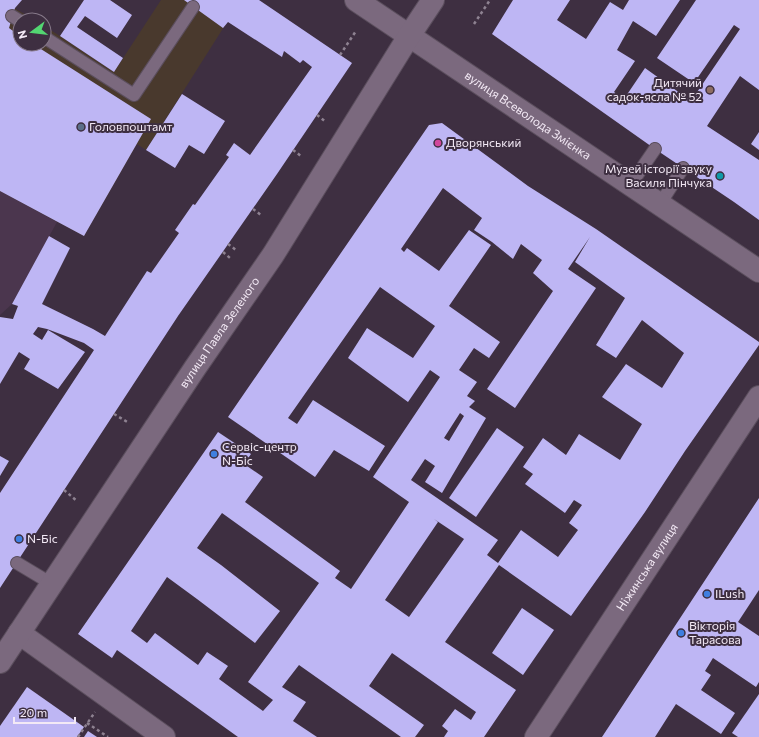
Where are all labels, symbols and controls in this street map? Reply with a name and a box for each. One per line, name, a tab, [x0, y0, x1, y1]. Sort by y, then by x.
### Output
north arrow	[12, 12, 52, 52]
text: N	[15, 29, 29, 40]
street label: вулиця Всеволода Змієнка	[463, 68, 594, 162]
place label: Дитячий садок-ясла № 52	[607, 75, 702, 103]
marker: Дитячий садок-ясла № 52	[705, 85, 715, 95]
place label: Головпоштамт	[89, 119, 173, 133]
marker: Головпоштамт	[76, 122, 86, 132]
place label: Дворянський	[446, 135, 521, 149]
marker: Дворянський	[433, 138, 443, 148]
place label: Музей історії звуку Василя Пінчука	[605, 161, 712, 189]
marker: Музей історії звуку Василя Пінчука	[715, 171, 725, 181]
street label: вулиця Павла Зеленого	[176, 274, 262, 390]
place label: Сервіс-центр N-Біс	[222, 439, 297, 467]
marker: Сервіс-центр N-Біс	[209, 449, 219, 459]
street label: Ніжинська вулиця	[613, 520, 680, 613]
place label: N-Біс	[27, 531, 58, 545]
marker: N-Біс	[14, 534, 24, 544]
place label: ILush	[715, 586, 744, 600]
marker: ILush	[702, 589, 712, 599]
place label: Вікторія Тарасова	[689, 618, 741, 646]
marker: Вікторія Тарасова	[676, 628, 686, 638]
scale bar	[14, 699, 75, 725]
text: 20 m	[20, 705, 47, 719]

